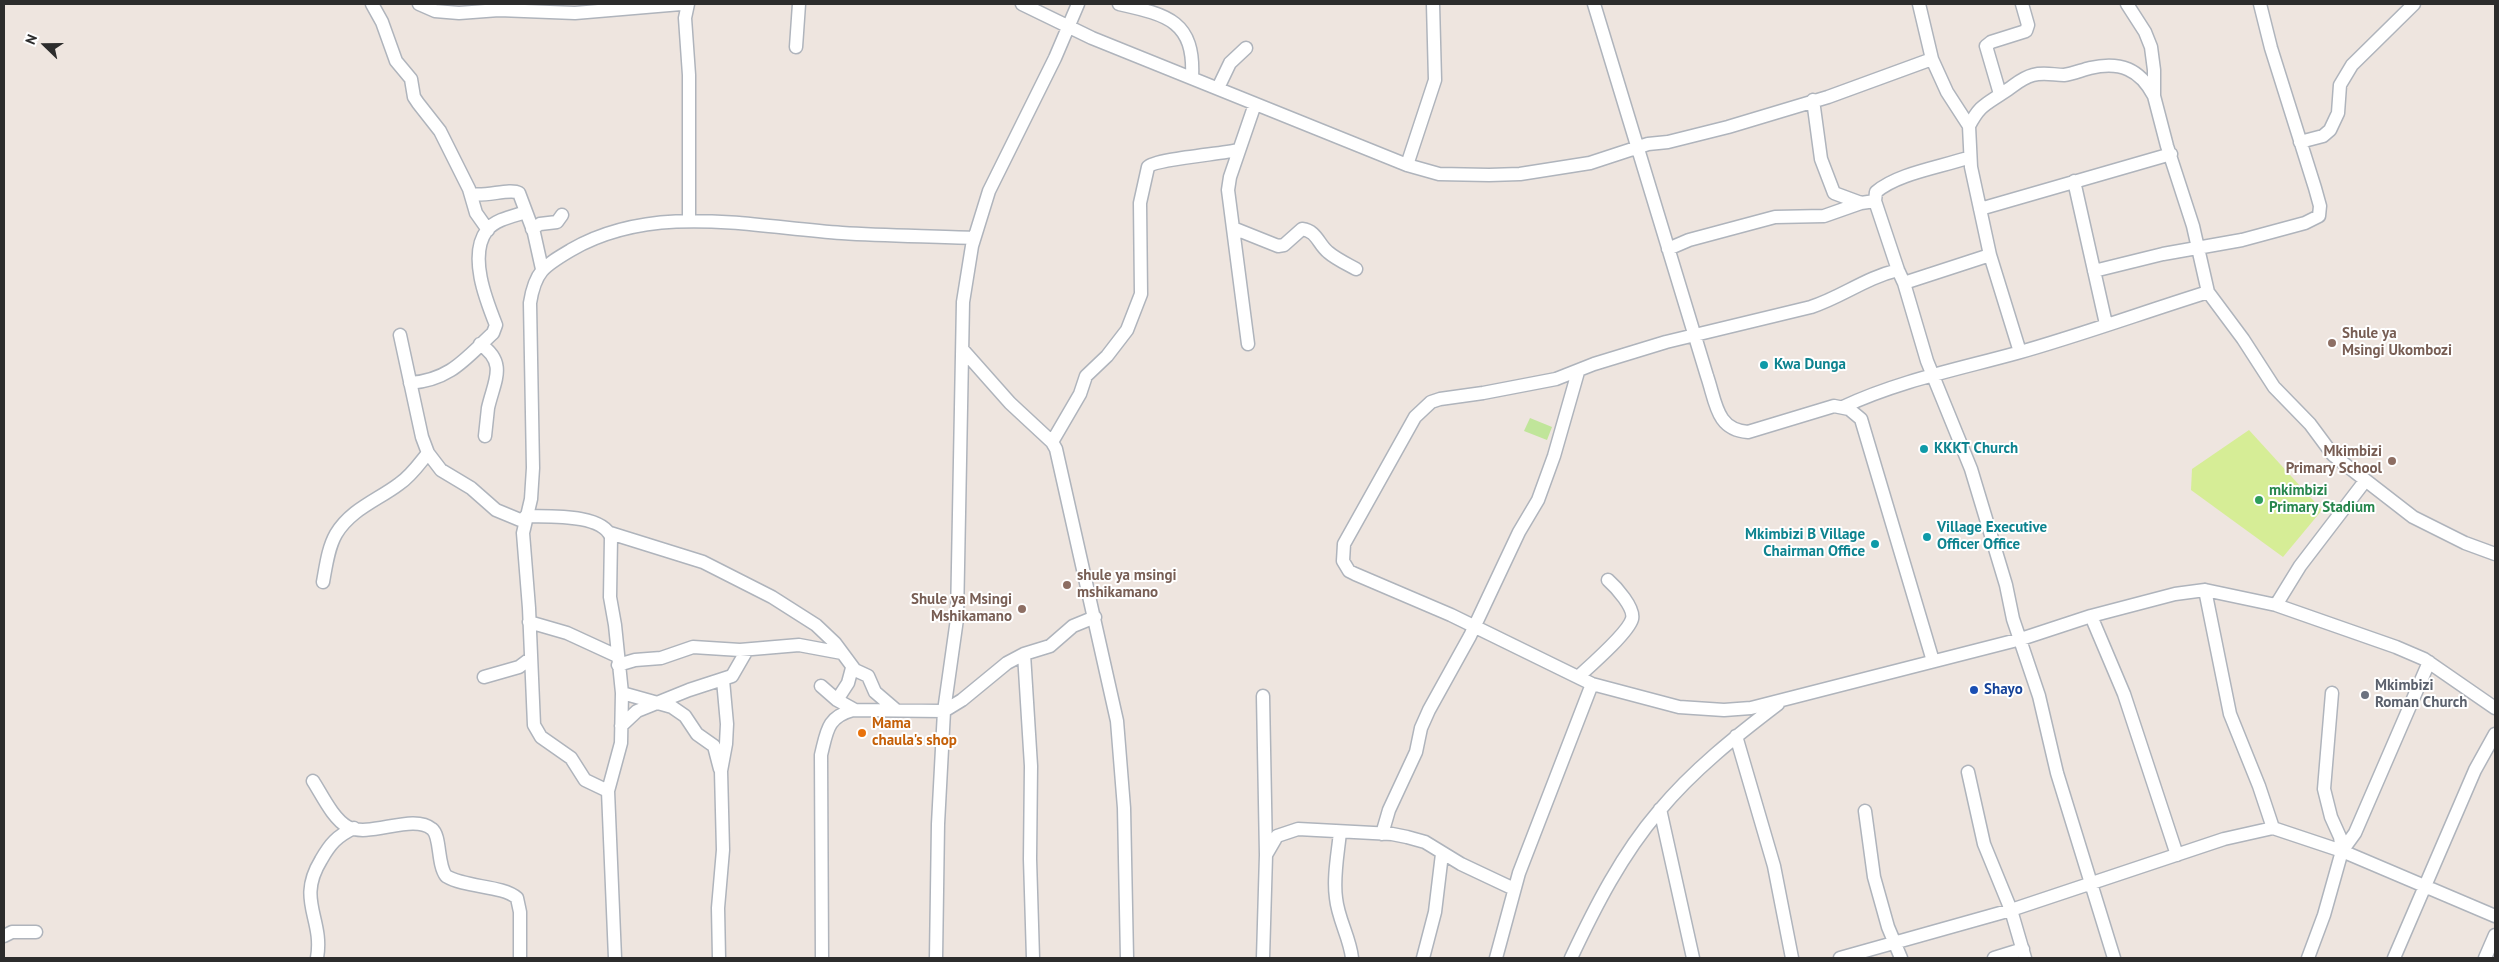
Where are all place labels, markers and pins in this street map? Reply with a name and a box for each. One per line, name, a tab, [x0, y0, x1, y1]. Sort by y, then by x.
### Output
place label: Shule ya Msingi Ukombozi	[2342, 325, 2452, 360]
marker: Shule ya Msingi Ukombozi	[2326, 337, 2338, 349]
place label: Kwa Dunga	[1774, 356, 1846, 374]
marker: Kwa Dunga	[1758, 359, 1770, 371]
place label: KKKT Church	[1934, 440, 2018, 458]
marker: KKKT Church	[1918, 443, 1930, 455]
place label: Mkimbizi Primary School	[2286, 443, 2382, 478]
marker: Mkimbizi Primary School	[2386, 455, 2398, 467]
place label: mkimbizi Primary Stadium	[2269, 482, 2375, 517]
marker: mkimbizi Primary Stadium	[2253, 494, 2265, 506]
place label: Village Executive Officer Office	[1937, 519, 2047, 554]
place label: Mkimbizi B Village Chairman Office	[1745, 526, 1865, 561]
marker: Village Executive Officer Office	[1921, 531, 1933, 543]
marker: Mkimbizi B Village Chairman Office	[1869, 538, 1881, 550]
place label: shule ya msingi mshikamano	[1077, 567, 1176, 602]
marker: shule ya msingi mshikamano	[1061, 579, 1073, 591]
place label: Shule ya Msingi Mshikamano	[911, 591, 1012, 626]
marker: Shule ya Msingi Mshikamano	[1016, 603, 1028, 615]
place label: Mkimbizi Roman Church	[2375, 677, 2467, 712]
place label: Shayo	[1984, 681, 2023, 699]
marker: Shayo	[1968, 684, 1980, 696]
marker: Mkimbizi Roman Church	[2359, 689, 2371, 701]
place label: Mama chaula's shop	[872, 715, 957, 750]
marker: Mama chaula's shop	[856, 727, 868, 739]

